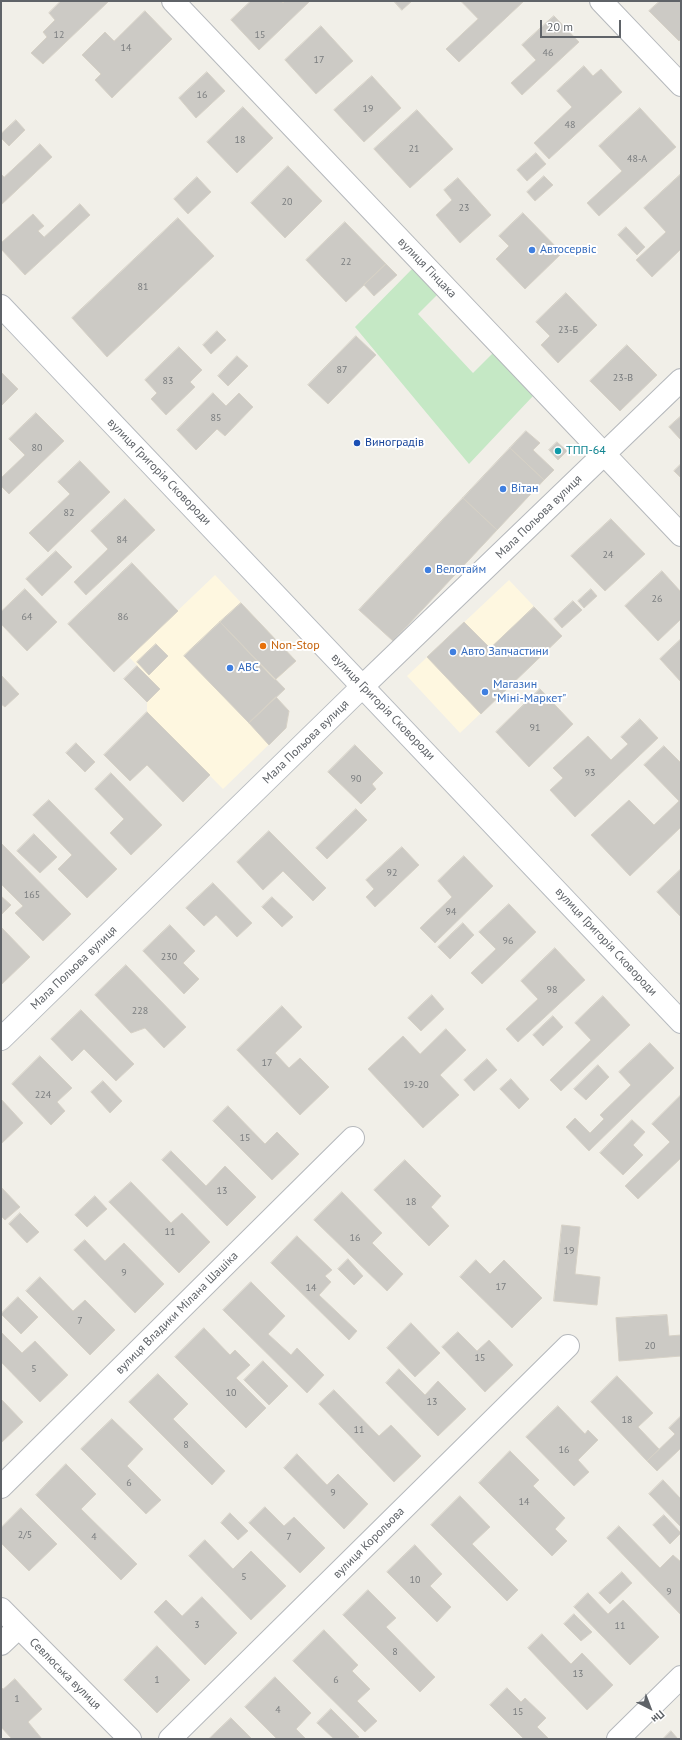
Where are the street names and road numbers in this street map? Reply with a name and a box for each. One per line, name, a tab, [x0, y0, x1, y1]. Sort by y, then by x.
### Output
street label: вулиця Гінцака	[395, 235, 459, 301]
street label: вулиця Григорія Сковороди	[104, 416, 214, 528]
street label: Мала Польова вулиця	[493, 472, 585, 562]
street label: вулиця Григорія Сковороди	[328, 651, 438, 763]
street label: Мала Польова вулиця	[260, 697, 352, 787]
street label: вулиця Григорія Сковороди	[552, 885, 660, 999]
street label: Мала Польова вулиця	[28, 923, 120, 1013]
street label: вулиця Владики Мілана Шашіка	[113, 1249, 241, 1377]
street label: вулиця Корольова	[330, 1504, 408, 1582]
street label: Севлюська вулиця	[26, 1635, 104, 1713]

